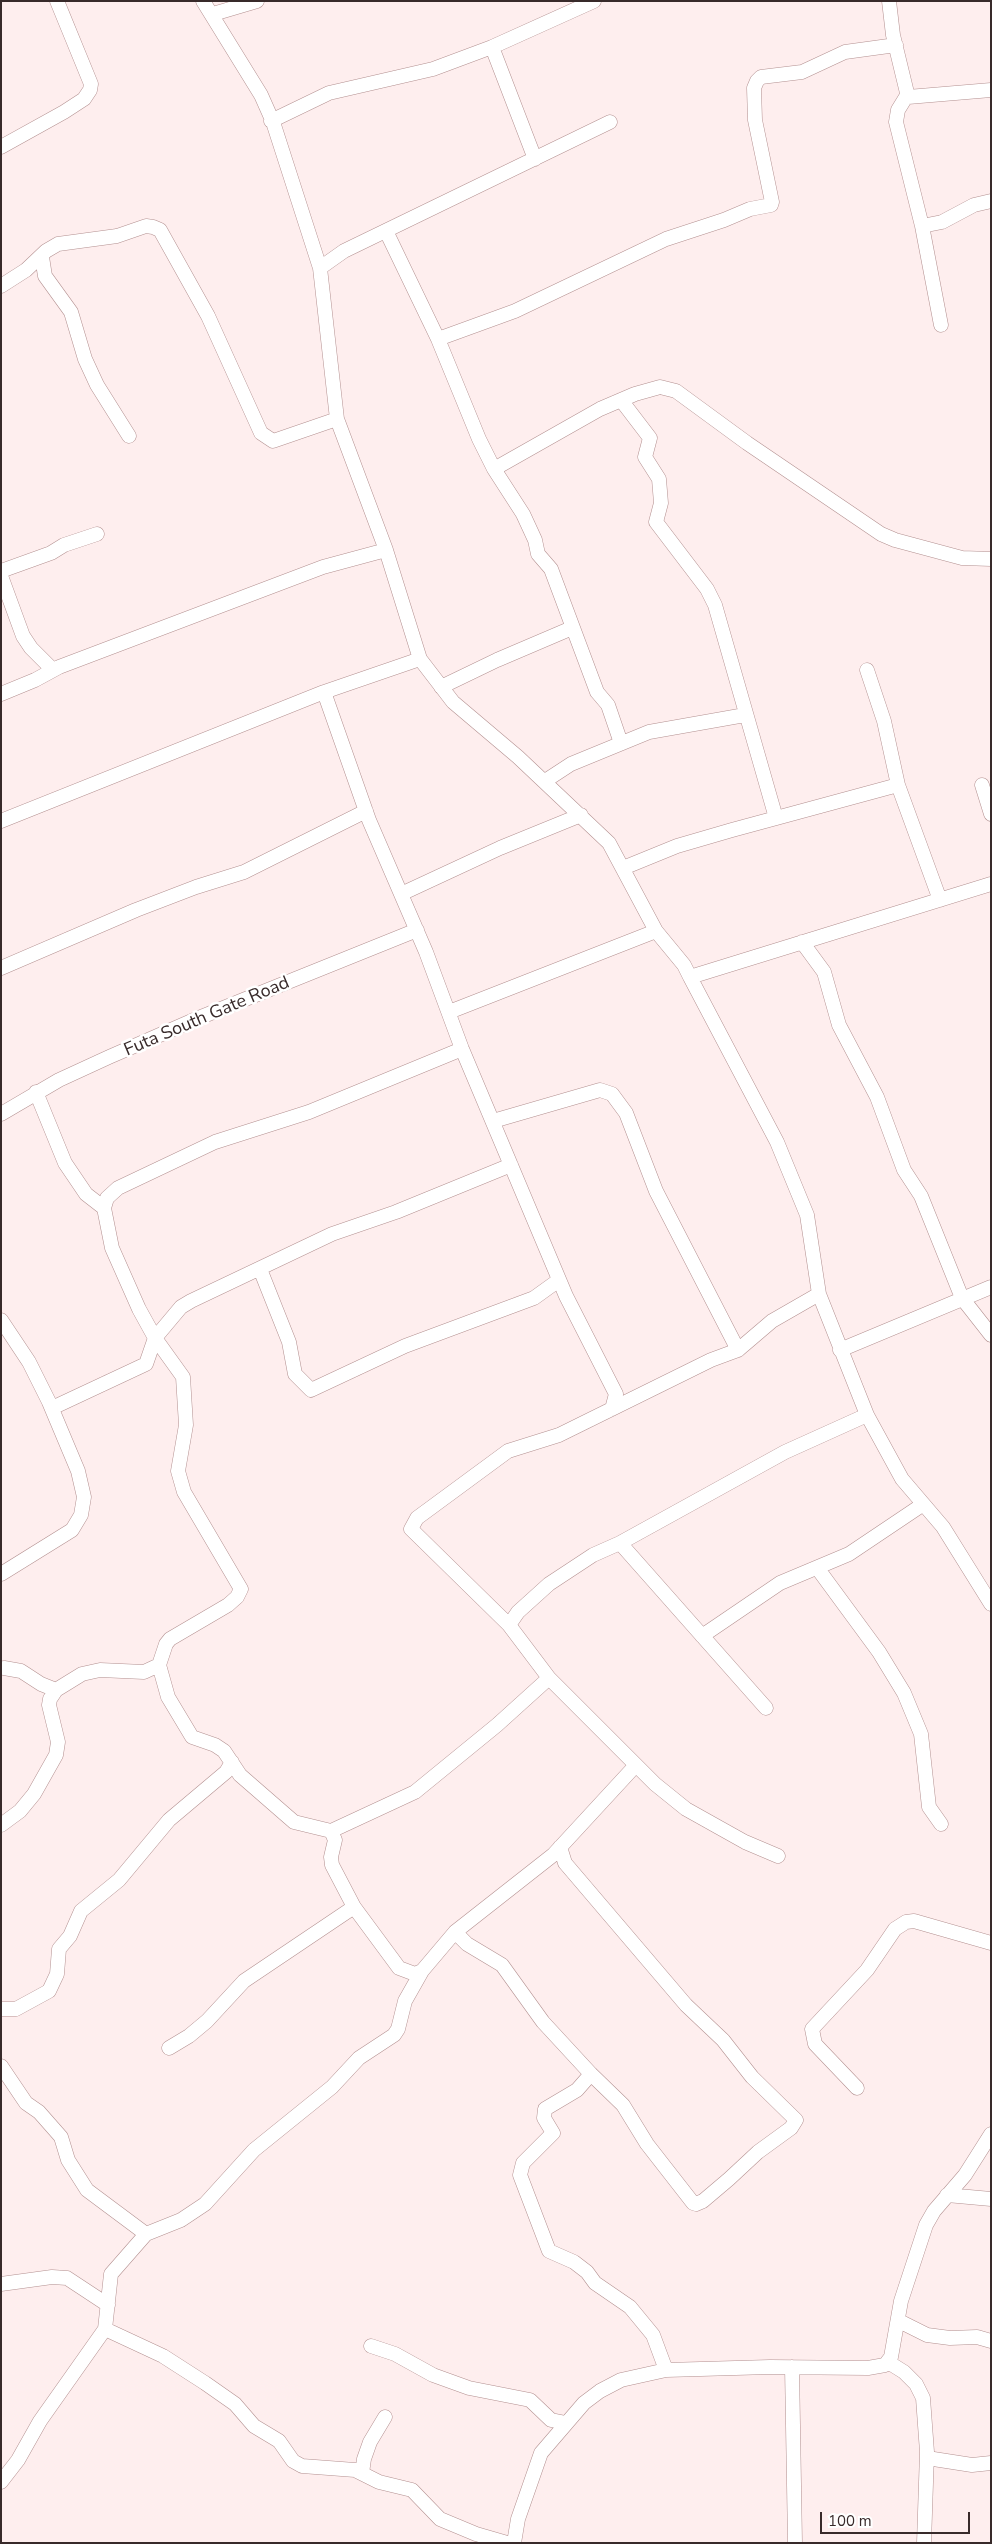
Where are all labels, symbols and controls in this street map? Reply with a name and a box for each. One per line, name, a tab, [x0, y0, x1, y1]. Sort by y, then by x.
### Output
street label: Futa South Gate Road	[121, 972, 293, 1062]
scale bar	[822, 2502, 972, 2534]
text: 100 m	[828, 2511, 872, 2531]

